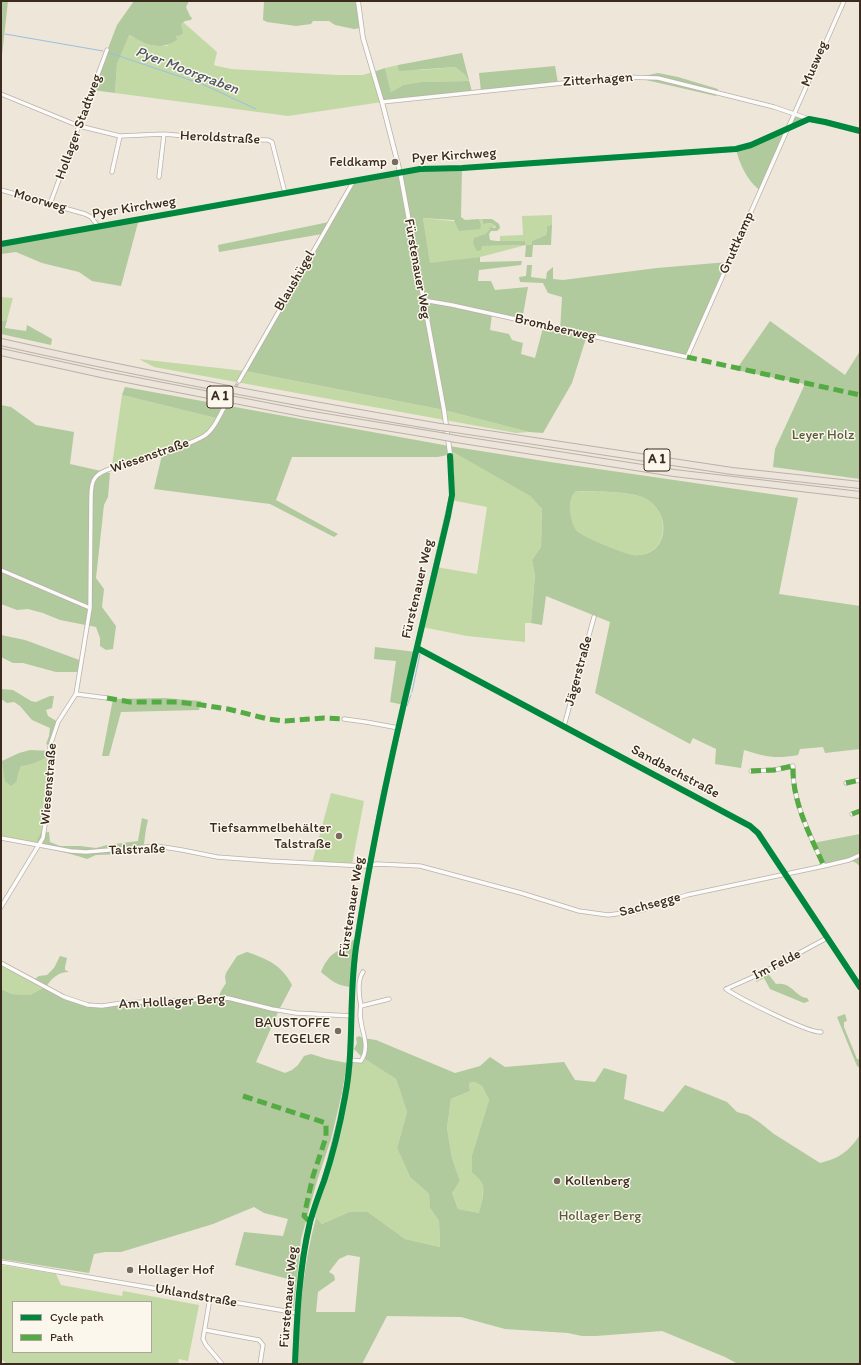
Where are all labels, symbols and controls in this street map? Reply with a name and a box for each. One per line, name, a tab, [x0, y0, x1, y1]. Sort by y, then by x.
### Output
street label: Musweg	[798, 38, 832, 90]
water label: Pyer Moorgraben	[133, 43, 241, 99]
street label: Zitterhagen	[563, 69, 633, 91]
street label: Hollager Stadtweg	[52, 72, 106, 182]
street label: Heroldstraße	[180, 128, 260, 148]
street label: Pyer Kirchweg	[411, 145, 497, 167]
place label: Feldkamp	[329, 154, 387, 170]
marker: Feldkamp	[390, 157, 400, 167]
street label: Moorweg	[12, 185, 68, 217]
street label: Pyer Kirchweg	[91, 193, 177, 223]
street label: Gruttkamp	[716, 209, 758, 277]
street label: Fürstenauer Weg	[400, 218, 434, 320]
street label: Blaushügel	[271, 248, 319, 314]
street label: Brombeerweg	[513, 311, 597, 345]
road number: A 1	[207, 386, 233, 408]
park label: Leyer Holz	[792, 427, 854, 443]
street label: Wiesenstraße	[108, 435, 192, 477]
road number: A 1	[644, 449, 670, 471]
street label: Fürstenauer Weg	[398, 538, 438, 640]
street label: Jägerstraße	[562, 634, 596, 708]
street label: Wiesenstraße	[37, 742, 61, 826]
street label: Sandbachstraße	[628, 742, 722, 802]
place label: Tiefsammelbehälter Talstraße	[210, 820, 331, 852]
marker: Tiefsammelbehälter Talstraße	[334, 831, 344, 841]
street label: Talstraße	[108, 841, 166, 859]
street label: Fürstenauer Weg	[336, 856, 368, 958]
street label: Sachsegge	[617, 889, 683, 921]
street label: Im Felde	[750, 946, 804, 984]
street label: Am Hollager Berg	[118, 991, 226, 1013]
place label: BAUSTOFFE TEGELER	[255, 1015, 330, 1048]
marker: BAUSTOFFE TEGELER	[333, 1026, 343, 1036]
place label: Kollenberg	[565, 1173, 630, 1189]
marker: Kollenberg	[552, 1176, 562, 1186]
park label: Hollager Berg	[559, 1208, 641, 1224]
street label: Fürstenauer Weg	[276, 1246, 302, 1348]
place label: Hollager Hof	[138, 1262, 214, 1278]
marker: Hollager Hof	[125, 1265, 135, 1275]
street label: Uhlandstraße	[154, 1281, 238, 1311]
legend	[12, 1301, 152, 1353]
text: Cycle path	[50, 1310, 104, 1324]
text: Path	[50, 1330, 73, 1344]

